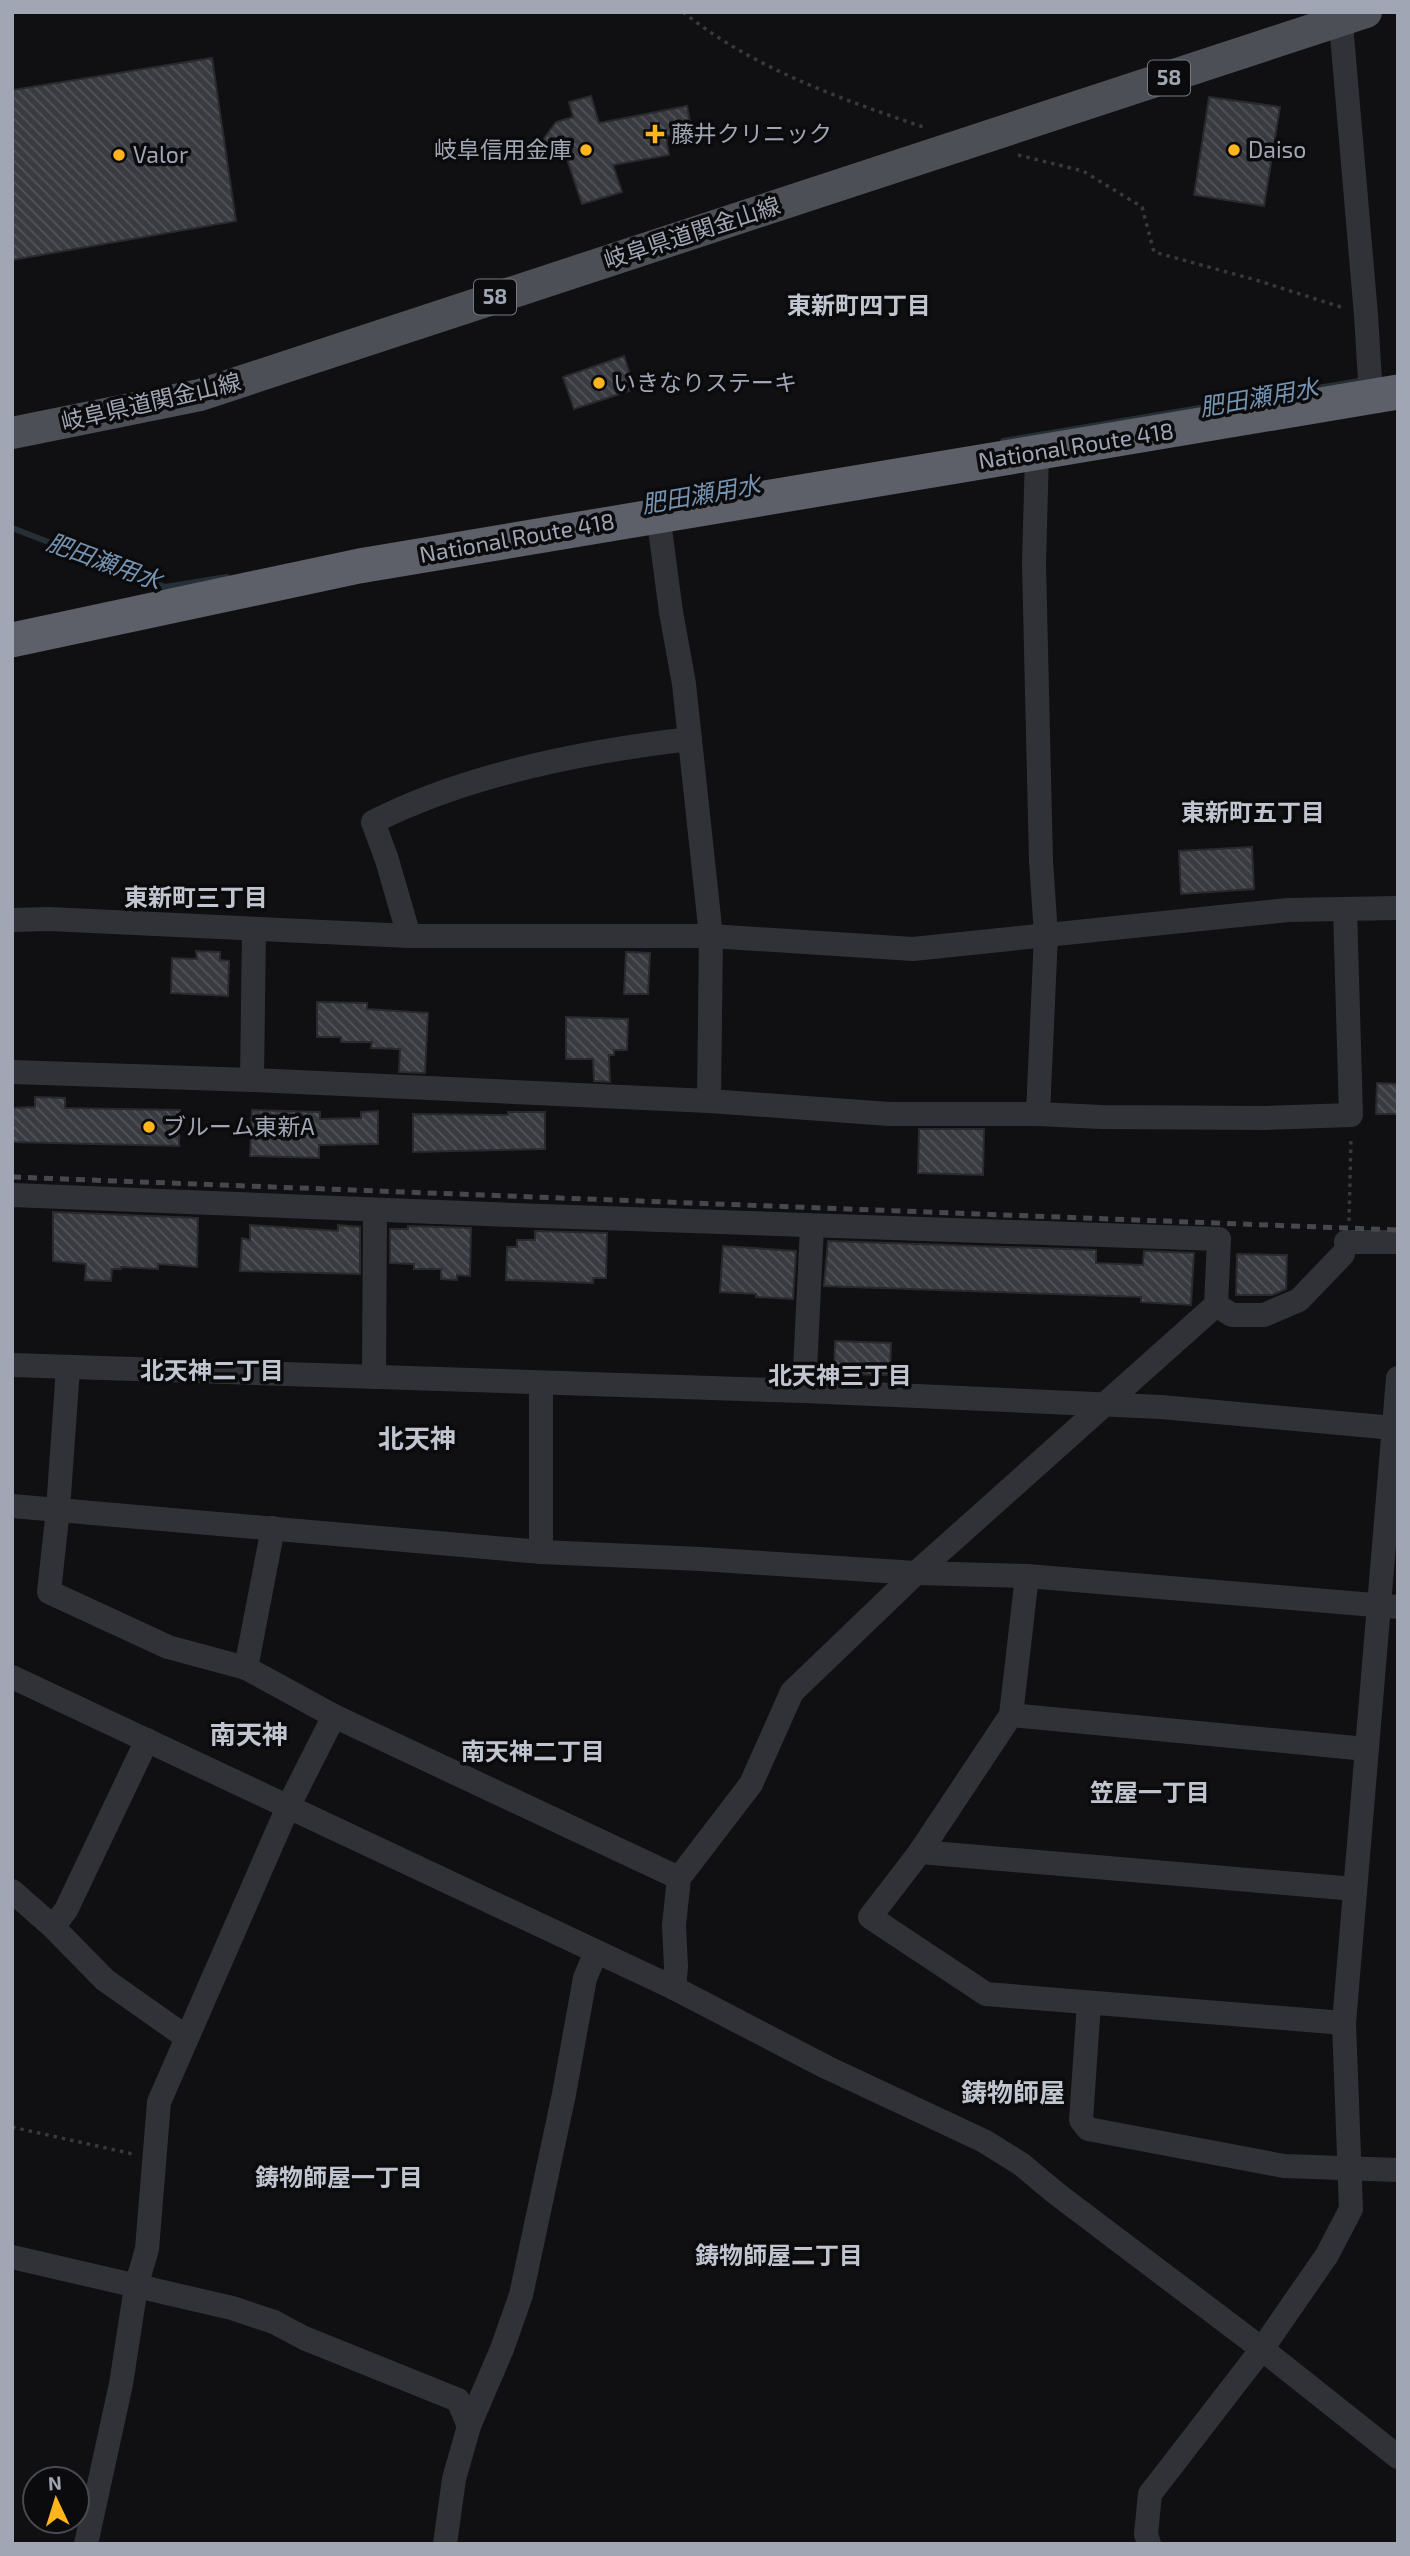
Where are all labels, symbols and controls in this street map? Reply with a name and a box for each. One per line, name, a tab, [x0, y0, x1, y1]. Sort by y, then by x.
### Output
road number: 58	[1148, 60, 1190, 96]
place label: 藤井クリニック	[671, 119, 832, 147]
marker: 藤井クリニック	[645, 124, 665, 144]
place label: 岐阜信用金庫	[434, 135, 572, 163]
place label: Daiso	[1248, 135, 1306, 163]
place label: Valor	[133, 140, 188, 168]
marker: 岐阜信用金庫	[578, 142, 594, 158]
marker: Daiso	[1226, 142, 1242, 158]
marker: Valor	[111, 147, 127, 163]
street label: 岐阜県道関金山線	[600, 190, 784, 274]
road number: 58	[474, 280, 516, 314]
district label: 東新町四丁目	[787, 290, 931, 319]
street label: 岐阜県道関金山線	[58, 367, 244, 435]
place label: いきなりステーキ	[613, 368, 797, 396]
water label: 肥田瀬用水	[1197, 371, 1323, 421]
marker: いきなりステーキ	[591, 375, 607, 391]
street label: National Route 418	[976, 416, 1176, 474]
water label: 肥田瀬用水	[639, 468, 765, 518]
street label: National Route 418	[417, 506, 617, 568]
water label: 肥田瀬用水	[43, 526, 169, 596]
district label: 東新町五丁目	[1181, 797, 1325, 826]
district label: 東新町三丁目	[124, 882, 268, 911]
place label: ブルーム東新A	[163, 1112, 315, 1140]
marker: ブルーム東新A	[141, 1119, 157, 1135]
district label: 北天神二丁目	[140, 1355, 284, 1384]
district label: 北天神三丁目	[768, 1360, 912, 1389]
district label: 北天神	[378, 1422, 456, 1453]
district label: 南天神	[210, 1718, 288, 1749]
district label: 南天神二丁目	[461, 1736, 605, 1765]
district label: 笠屋一丁目	[1090, 1777, 1210, 1806]
district label: 鋳物師屋	[961, 2076, 1065, 2107]
district label: 鋳物師屋一丁目	[255, 2162, 423, 2191]
district label: 鋳物師屋二丁目	[695, 2240, 863, 2269]
north arrow	[21, 2465, 91, 2535]
text: N	[47, 2471, 62, 2494]

